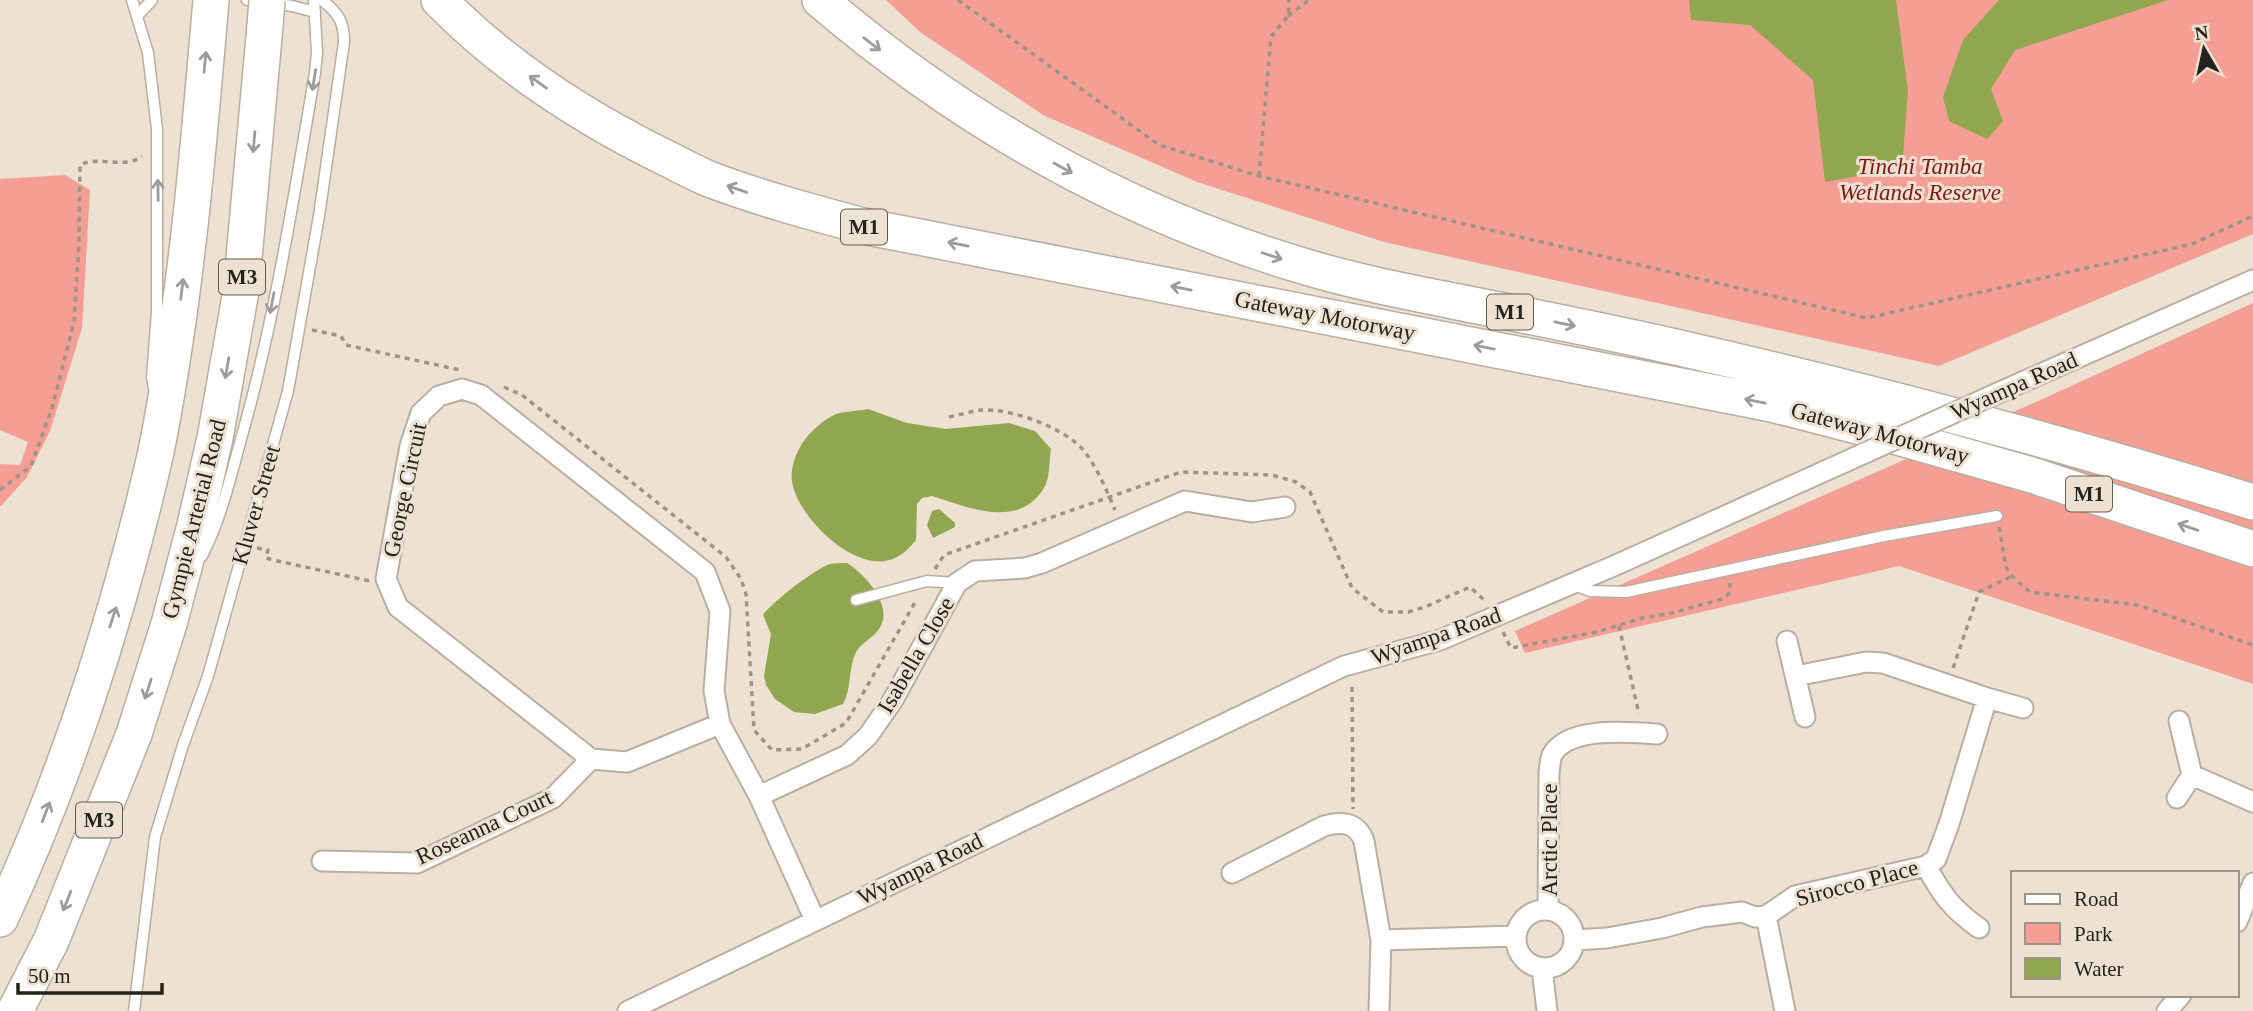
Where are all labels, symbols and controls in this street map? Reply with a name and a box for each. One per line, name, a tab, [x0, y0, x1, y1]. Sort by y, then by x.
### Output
north arrow	[2169, 14, 2239, 84]
text: N	[2193, 21, 2210, 44]
one-way arrow	[863, 36, 881, 51]
one-way arrow	[199, 52, 212, 74]
one-way arrow	[307, 68, 320, 91]
one-way arrow	[529, 75, 548, 89]
one-way arrow	[247, 131, 260, 153]
park label: Tinchi Tamba Wetlands Reserve	[1839, 154, 2001, 205]
one-way arrow	[1052, 162, 1073, 175]
one-way arrow	[151, 179, 165, 202]
one-way arrow	[727, 182, 749, 194]
road number: M1	[841, 210, 887, 244]
one-way arrow	[947, 237, 970, 251]
one-way arrow	[1261, 251, 1283, 264]
road number: M3	[219, 260, 265, 294]
one-way arrow	[175, 278, 188, 301]
one-way arrow	[1170, 281, 1193, 294]
street label: Gateway Motorway	[1233, 286, 1418, 346]
one-way arrow	[265, 291, 279, 314]
road number: M1	[1487, 294, 1533, 330]
one-way arrow	[1553, 317, 1576, 331]
one-way arrow	[1473, 340, 1496, 354]
street label: Wyampa Road	[1947, 347, 2082, 425]
one-way arrow	[220, 356, 233, 379]
one-way arrow	[1744, 394, 1767, 407]
street label: Gateway Motorway	[1788, 397, 1972, 469]
street label: Gympie Arterial Road	[157, 416, 231, 621]
street label: George Circuit	[379, 420, 432, 560]
street label: Kluver Street	[227, 442, 285, 568]
road number: M1	[2066, 476, 2112, 512]
one-way arrow	[2178, 520, 2200, 532]
street label: Isabella Close	[873, 593, 959, 717]
street label: Wyampa Road	[1368, 602, 1505, 670]
one-way arrow	[108, 606, 120, 628]
one-way arrow	[141, 678, 154, 700]
street label: Arctic Place	[1537, 783, 1562, 897]
street label: Roseanna Court	[412, 784, 557, 870]
one-way arrow	[41, 801, 54, 823]
road number: M3	[76, 802, 122, 838]
street label: Wyampa Road	[853, 828, 987, 910]
street label: Sirocco Place	[1793, 855, 1921, 911]
legend	[2011, 871, 2239, 997]
text: Road	[2074, 887, 2119, 911]
one-way arrow	[60, 890, 73, 912]
text: Park	[2074, 922, 2113, 946]
scale bar	[18, 951, 161, 995]
text: Water	[2074, 957, 2124, 981]
text: 50 m	[28, 964, 71, 988]

